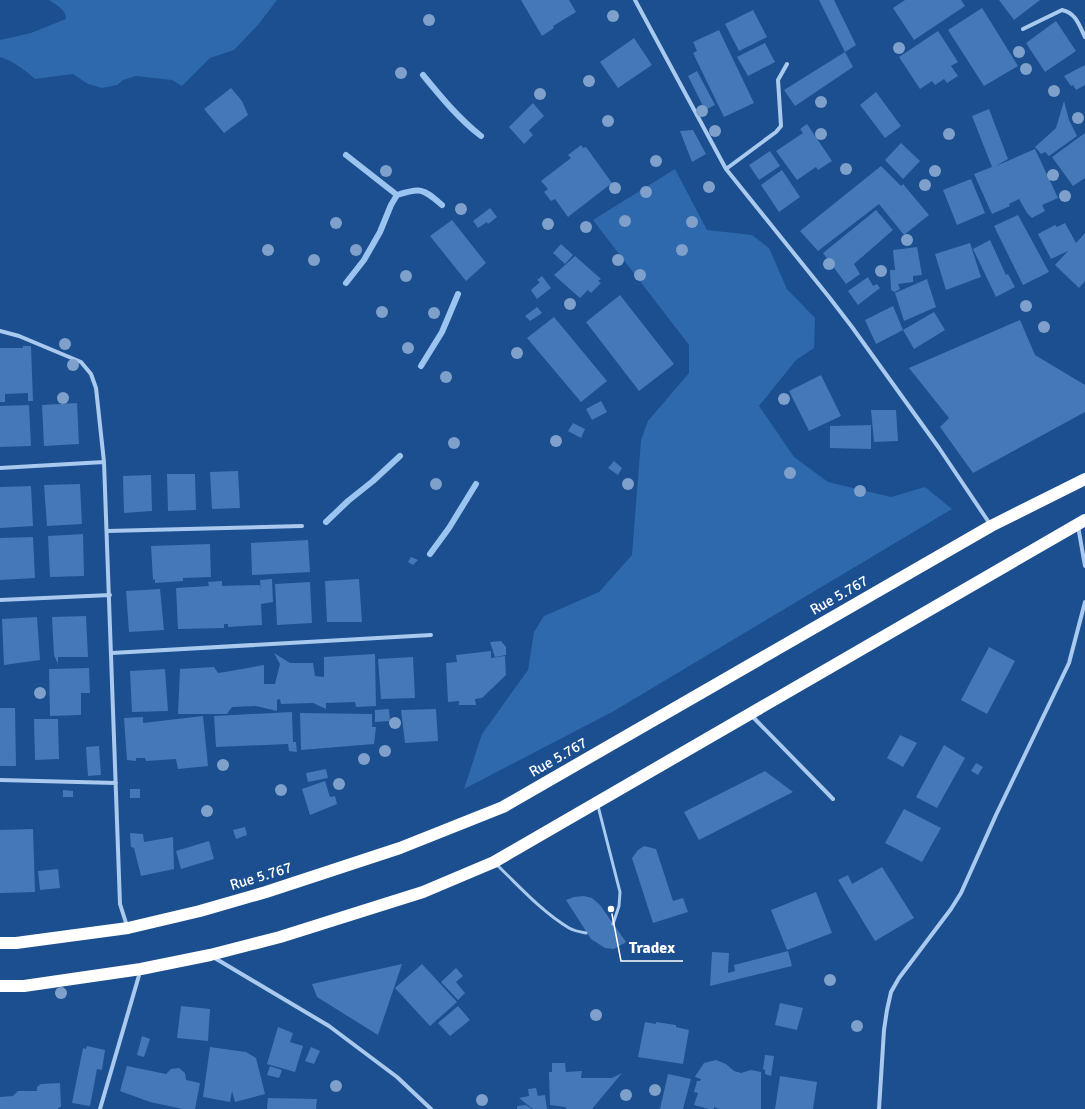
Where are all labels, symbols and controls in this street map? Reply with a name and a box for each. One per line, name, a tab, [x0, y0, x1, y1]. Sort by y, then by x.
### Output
street label: Rue 5.767	[807, 571, 871, 619]
street label: Rue 5.767	[526, 733, 590, 781]
street label: Rue 5.767	[228, 858, 294, 894]
callout: Tradex	[621, 933, 683, 961]
text: Tradex	[629, 938, 675, 958]

